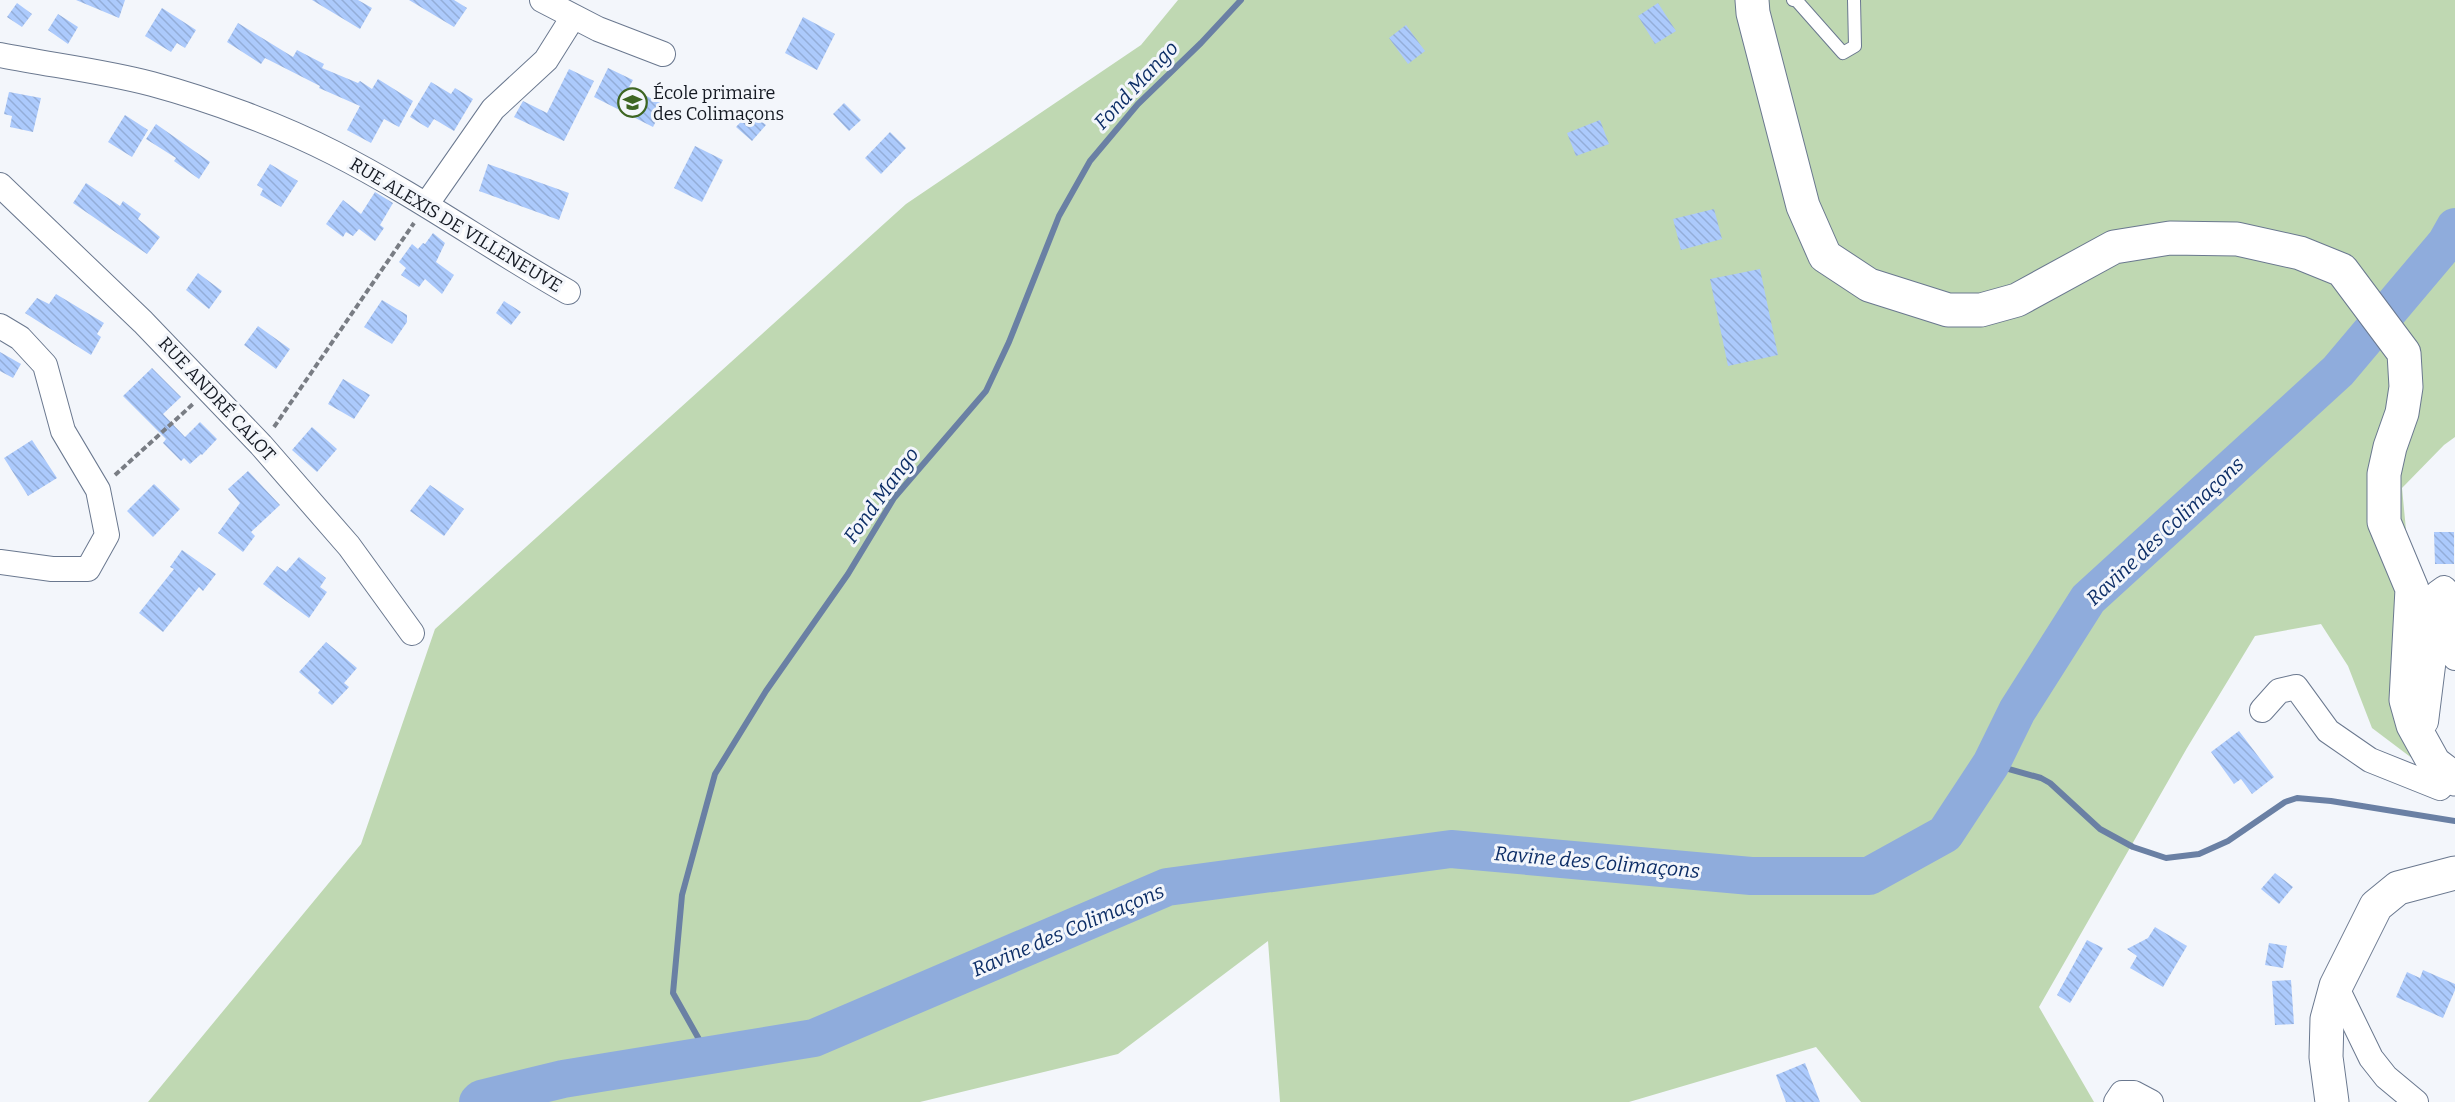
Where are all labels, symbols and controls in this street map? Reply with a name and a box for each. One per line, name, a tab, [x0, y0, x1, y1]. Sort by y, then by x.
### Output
water label: Fond Mango	[1089, 36, 1183, 134]
place label: École primaire des Colimaçons	[653, 81, 784, 125]
school or university icon: École primaire des Colimaçons	[616, 87, 648, 119]
street label: RUE ALEXIS DE VILLENEUVE	[346, 153, 566, 297]
street label: RUE ANDRÉ CALOT	[154, 332, 281, 466]
water label: Fond Mango	[838, 443, 924, 547]
water label: Ravine des Colimaçons	[2081, 452, 2249, 610]
water label: Ravine des Colimaçons	[1493, 841, 1701, 883]
water label: Ravine des Colimaçons	[968, 879, 1168, 981]

